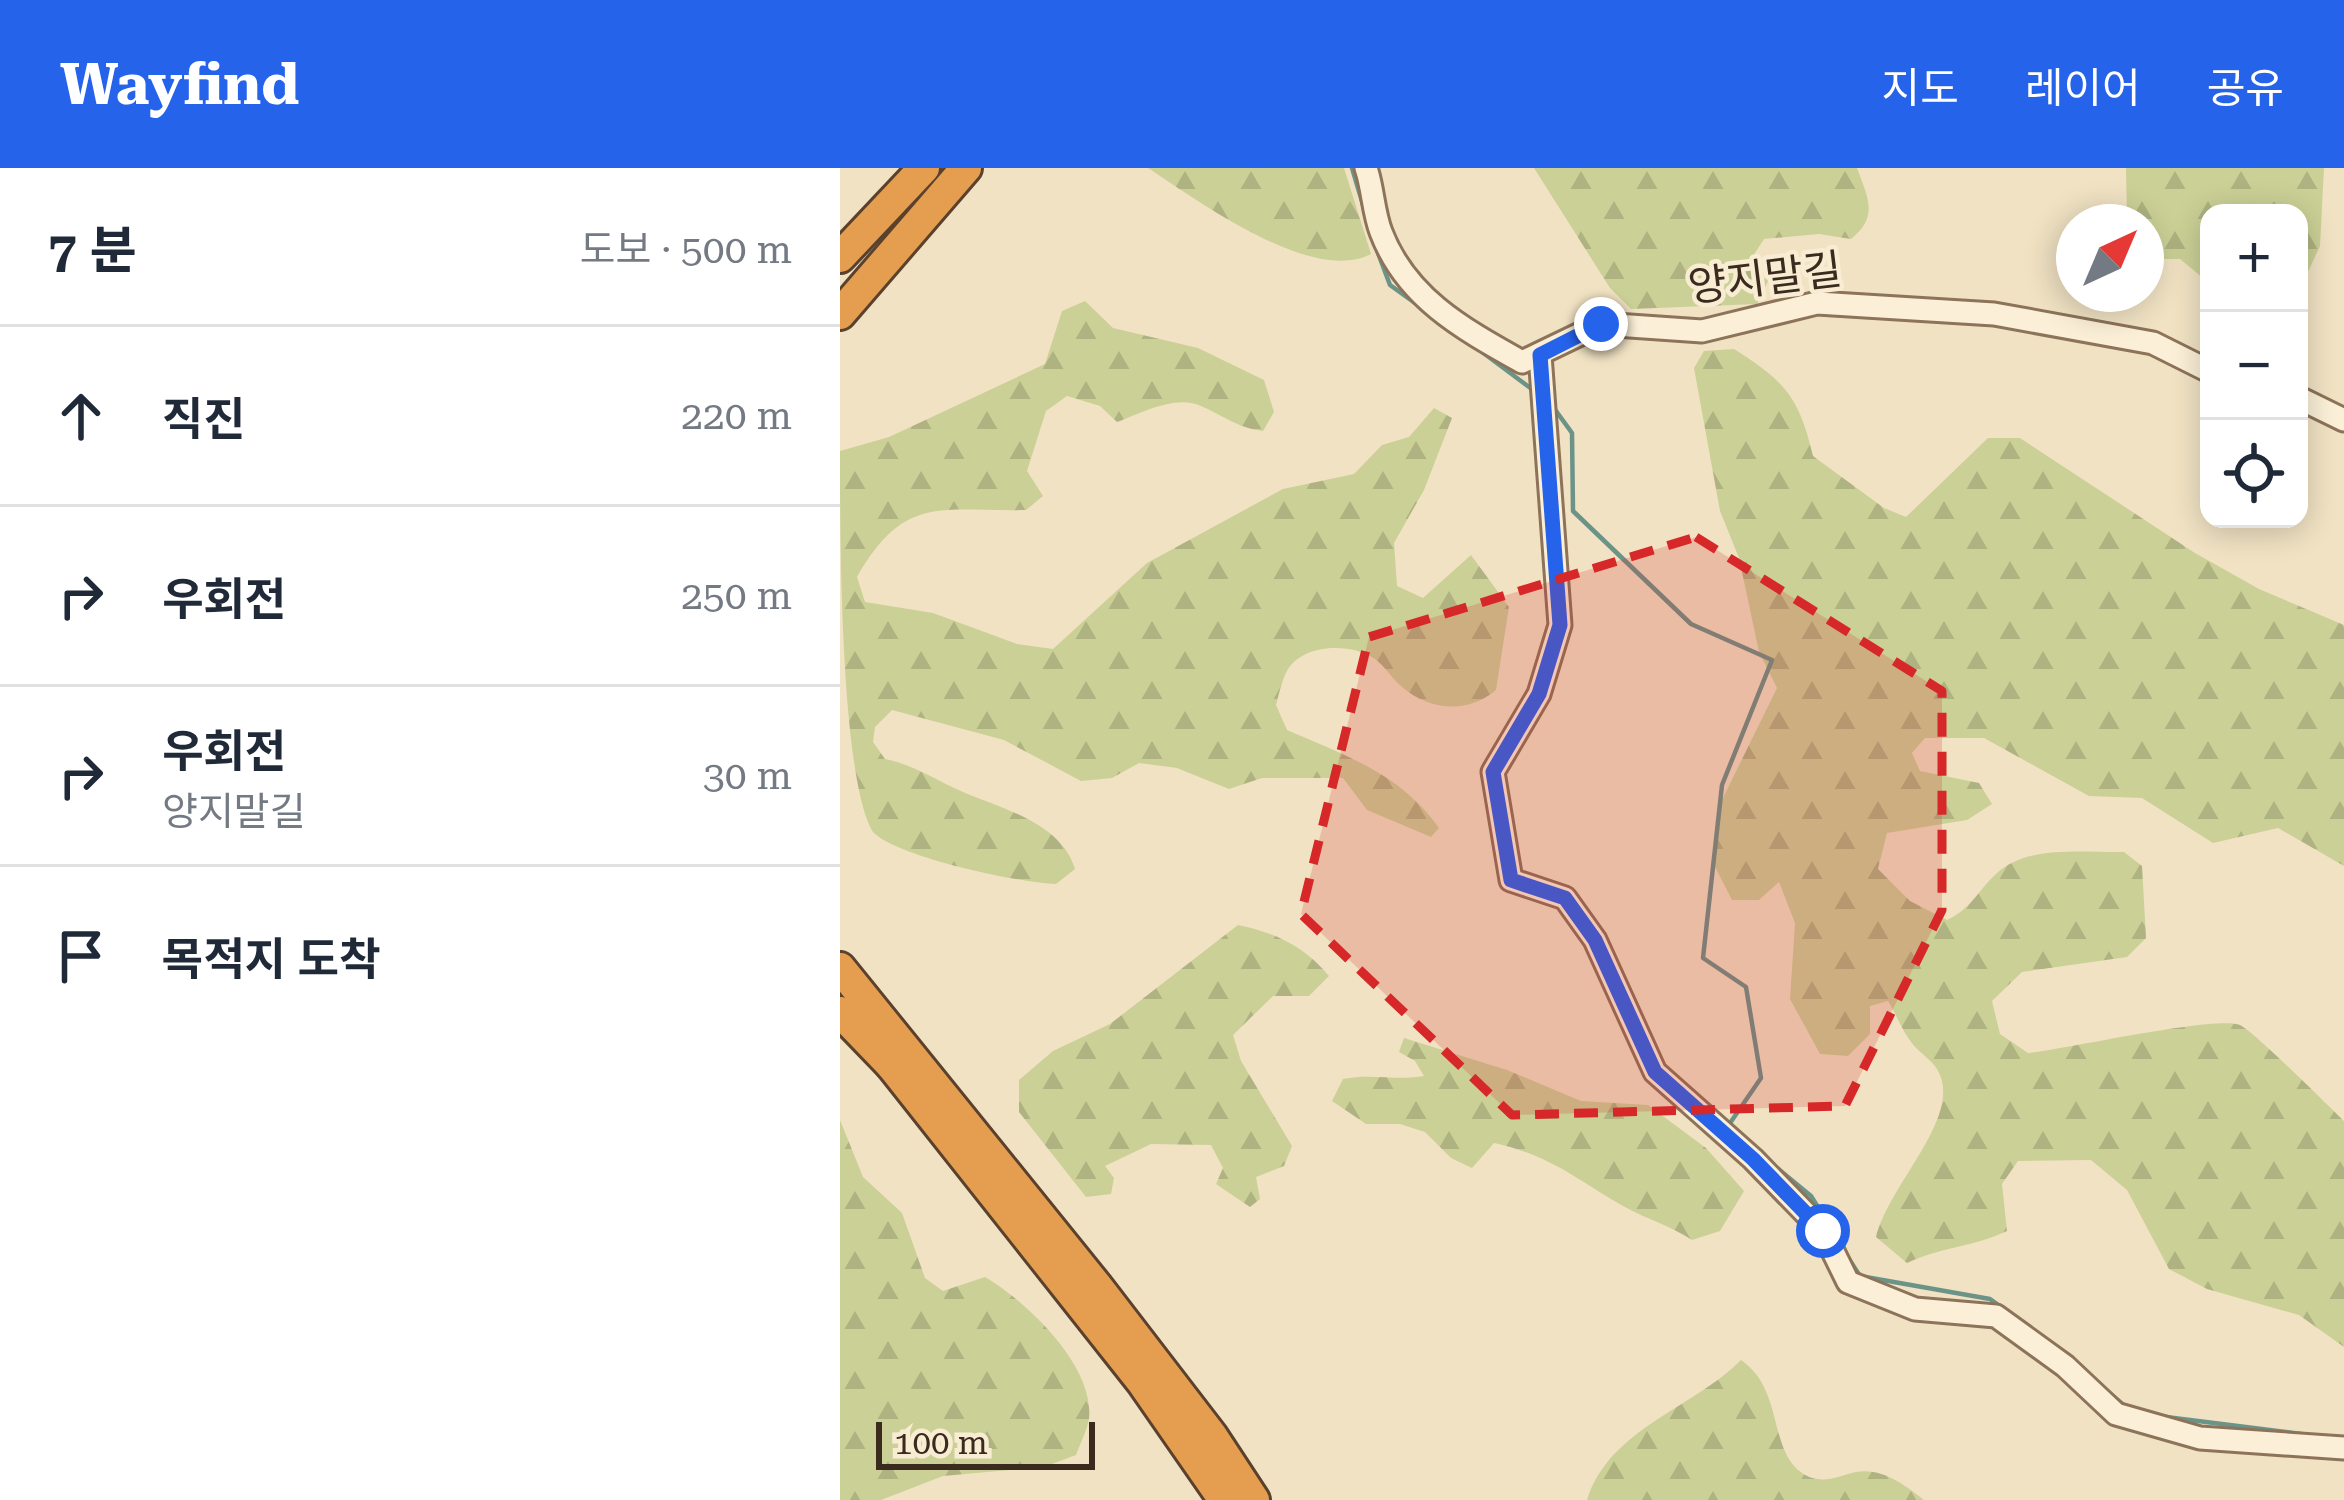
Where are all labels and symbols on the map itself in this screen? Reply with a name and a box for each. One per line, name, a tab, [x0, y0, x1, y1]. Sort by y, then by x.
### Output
north arrow	[2056, 204, 2164, 312]
street label: 양지말길	[1685, 244, 1845, 312]
route end	[1574, 297, 1628, 351]
route start	[1796, 1204, 1850, 1258]
scale bar	[876, 1416, 1095, 1469]

